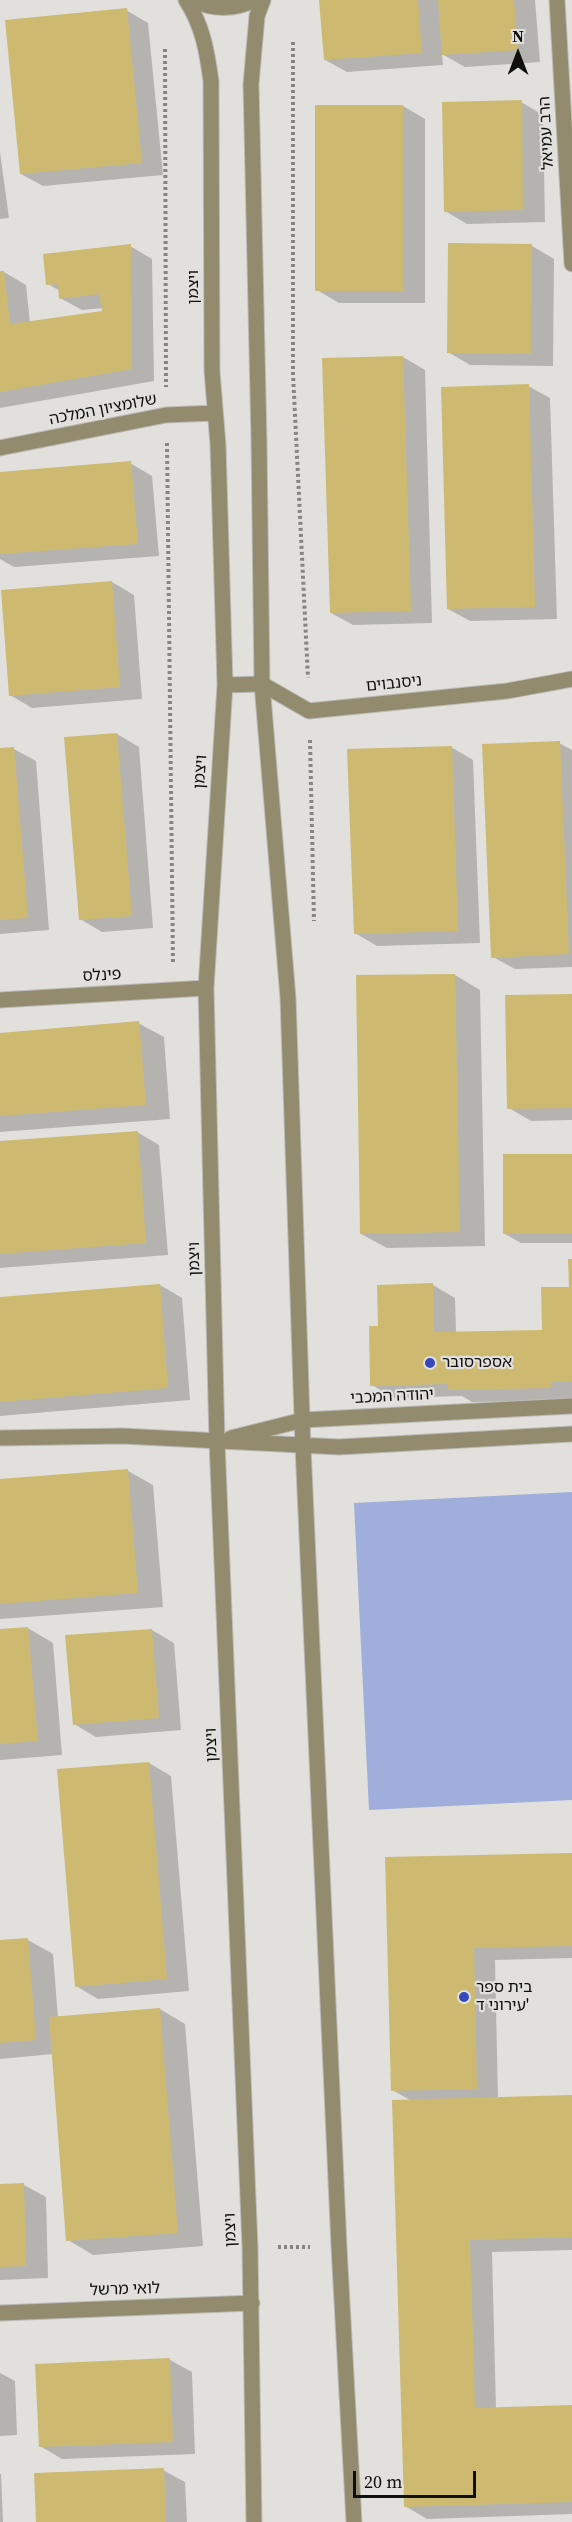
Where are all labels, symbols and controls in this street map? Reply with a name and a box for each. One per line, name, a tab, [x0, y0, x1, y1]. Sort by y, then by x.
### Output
north arrow	[488, 24, 548, 84]
text: N	[512, 25, 524, 47]
street label: הרב עמיאל	[535, 96, 559, 170]
street label: ויצמן	[184, 270, 204, 304]
street label: שלומציון המלכה	[48, 390, 158, 430]
street label: ניסנבוים	[365, 672, 423, 696]
street label: ויצמן	[190, 754, 212, 790]
street label: פינלס	[82, 965, 122, 987]
street label: ויצמן	[185, 1242, 205, 1276]
place label: אספרסובר	[442, 1353, 512, 1373]
marker: אספרסובר	[423, 1356, 437, 1370]
street label: יהודה המכבי	[350, 1385, 434, 1409]
street label: ויצמן	[202, 1728, 222, 1762]
place label: בית ספר עירוני ד'	[476, 1978, 532, 2016]
marker: בית ספר עירוני ד'	[457, 1990, 471, 2004]
street label: ויצמן	[221, 2213, 241, 2247]
street label: לואי מרשל	[90, 2279, 160, 2301]
scale bar	[356, 2459, 479, 2497]
text: 20 m	[364, 2469, 402, 2494]

